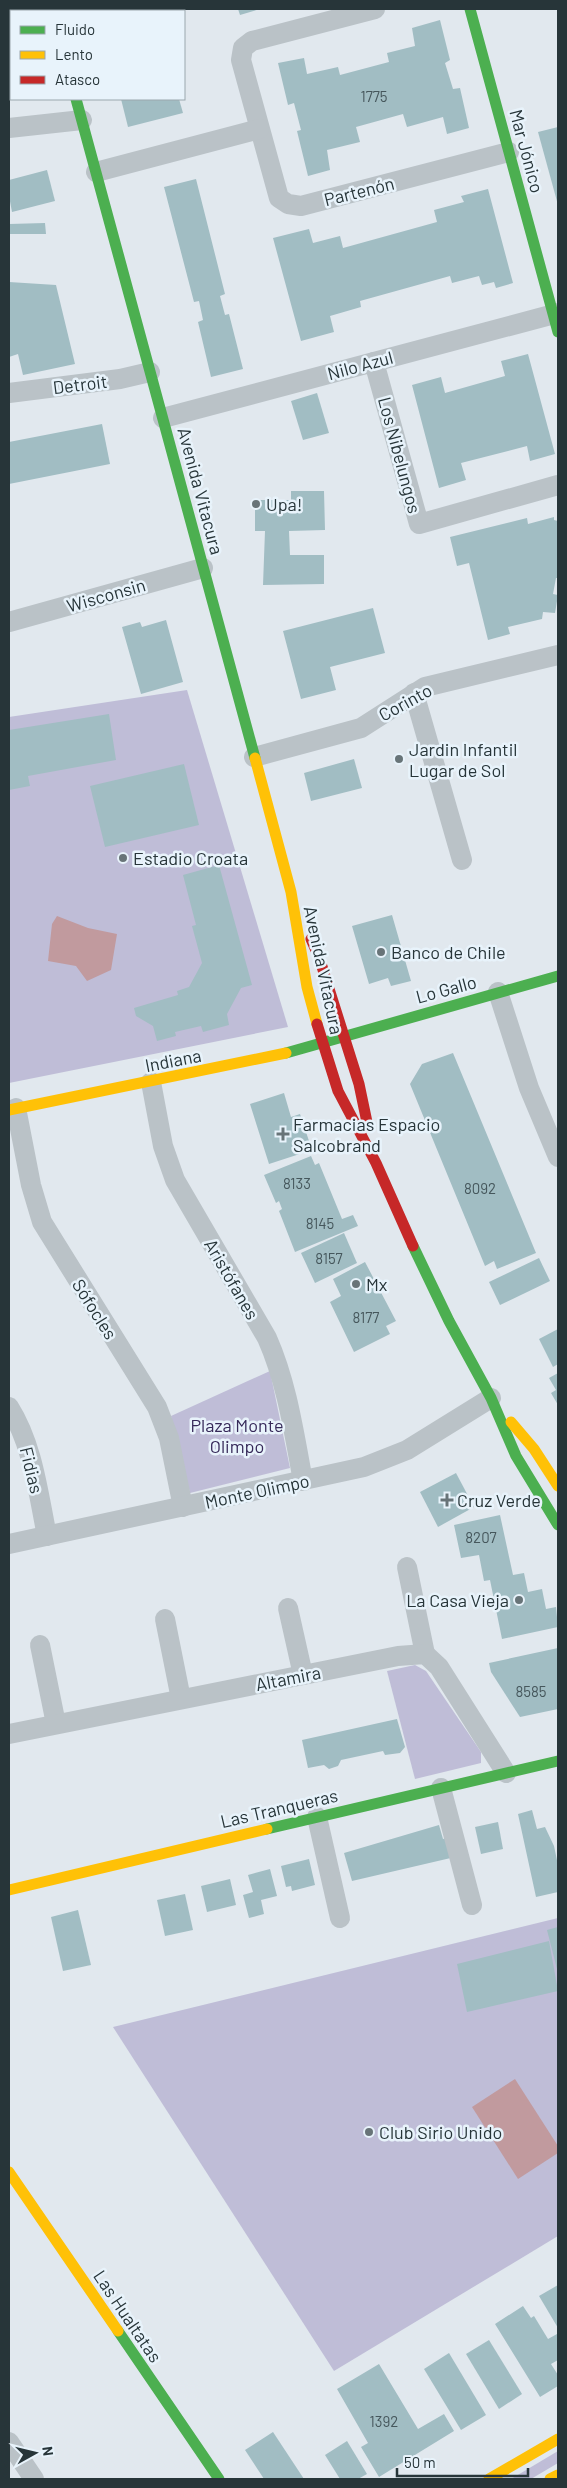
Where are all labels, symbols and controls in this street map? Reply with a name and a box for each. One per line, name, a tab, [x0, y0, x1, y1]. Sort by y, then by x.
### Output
legend	[10, 10, 185, 100]
text: Fluido	[55, 20, 95, 38]
text: Lento	[55, 45, 93, 63]
text: Atasco	[55, 70, 100, 88]
house number: 1775	[360, 87, 388, 105]
street label: Mar Jónico	[505, 107, 549, 195]
street label: Partenón	[322, 172, 396, 210]
street label: Nilo Azul	[325, 346, 395, 384]
street label: Detroit	[52, 370, 108, 398]
street label: Los Nibelungos	[374, 394, 426, 516]
street label: Avenida Vitacura	[173, 425, 229, 557]
place label: Upa!	[266, 493, 303, 515]
marker: Upa!	[250, 498, 262, 510]
street label: Wisconsin	[64, 573, 148, 617]
street label: Corinto	[374, 678, 436, 726]
place label: Jardin Infantil Lugar de Sol	[409, 738, 517, 781]
marker: Jardin Infantil Lugar de Sol	[393, 753, 405, 765]
place label: Estadio Croata	[133, 847, 248, 869]
marker: Estadio Croata	[117, 852, 129, 864]
street label: Avenida Vitacura	[300, 904, 348, 1036]
place label: Banco de Chile	[391, 941, 506, 963]
marker: Banco de Chile	[375, 946, 387, 958]
street label: Lo Gallo	[413, 970, 479, 1008]
street label: Indiana	[143, 1044, 203, 1076]
place label: Farmacias Espacio Salcobrand	[293, 1113, 440, 1156]
marker: Farmacias Espacio Salcobrand	[277, 1128, 289, 1140]
house number: 8133	[283, 1174, 311, 1192]
house number: 8092	[464, 1179, 496, 1197]
house number: 8145	[306, 1214, 334, 1232]
street label: Aristófanes	[200, 1235, 264, 1323]
house number: 8157	[315, 1249, 343, 1267]
place label: Mx	[366, 1273, 388, 1295]
street label: Sófocles	[68, 1275, 122, 1343]
marker: Mx	[350, 1278, 362, 1290]
house number: 8177	[353, 1308, 379, 1326]
park label: Plaza Monte Olimpo	[190, 1414, 284, 1457]
street label: Fidias	[16, 1444, 48, 1496]
street label: Monte Olimpo	[203, 1469, 311, 1513]
place label: Cruz Verde	[457, 1489, 541, 1511]
marker: Cruz Verde	[441, 1494, 453, 1506]
house number: 8207	[465, 1528, 497, 1546]
place label: La Casa Vieja	[406, 1589, 509, 1611]
marker: La Casa Vieja	[513, 1594, 525, 1606]
street label: Altamira	[253, 1661, 323, 1695]
house number: 8585	[515, 1682, 547, 1700]
street label: Las Tranqueras	[218, 1784, 340, 1832]
place label: Club Sirio Unido	[379, 2121, 502, 2143]
marker: Club Sirio Unido	[363, 2126, 375, 2138]
street label: Las Hualtatas	[89, 2266, 167, 2366]
house number: 1392	[370, 2412, 398, 2430]
north arrow	[10, 2428, 60, 2478]
text: N	[39, 2445, 57, 2457]
scale bar	[397, 2446, 528, 2478]
text: 50 m	[404, 2453, 436, 2471]

